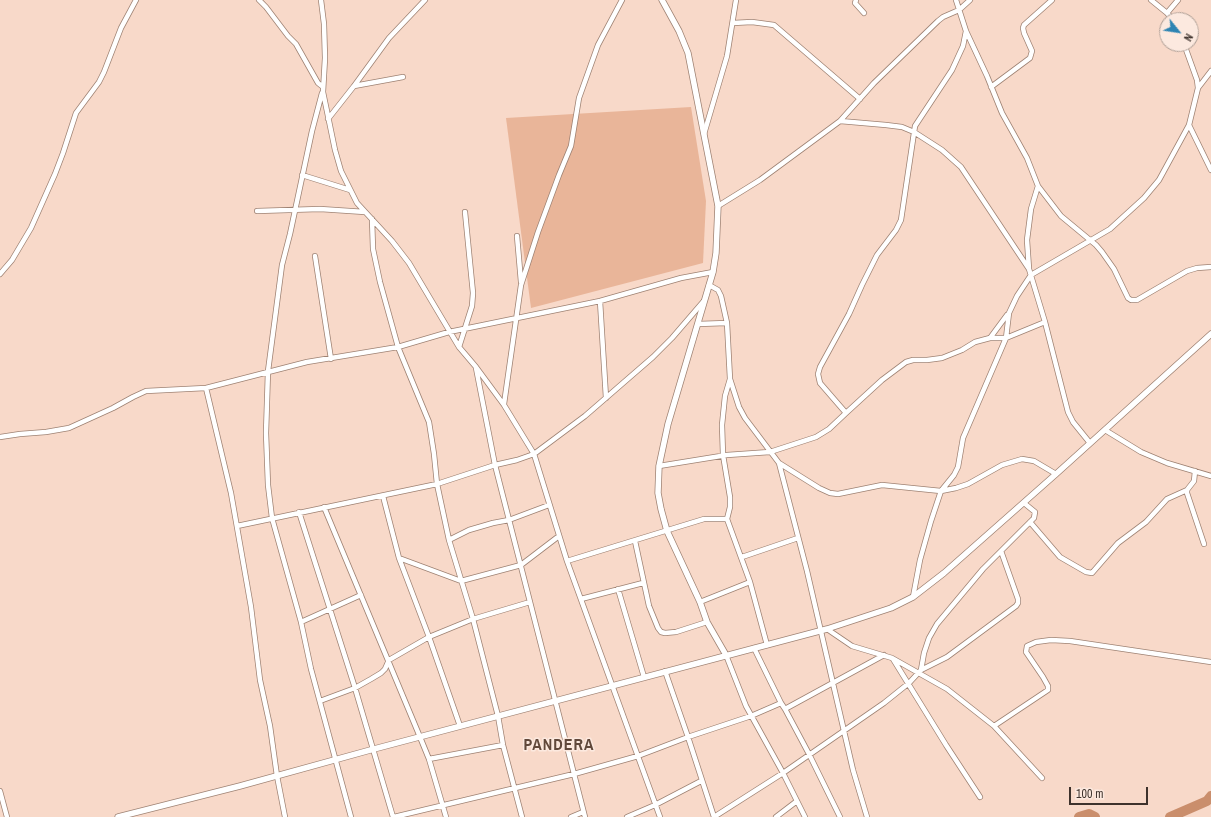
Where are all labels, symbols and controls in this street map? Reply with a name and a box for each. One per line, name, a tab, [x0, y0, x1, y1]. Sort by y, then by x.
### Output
north arrow	[1159, 12, 1199, 52]
text: N	[1181, 31, 1196, 44]
district label: PANDERA	[524, 736, 594, 756]
scale bar	[1071, 779, 1150, 805]
text: 100 m	[1076, 786, 1103, 802]

